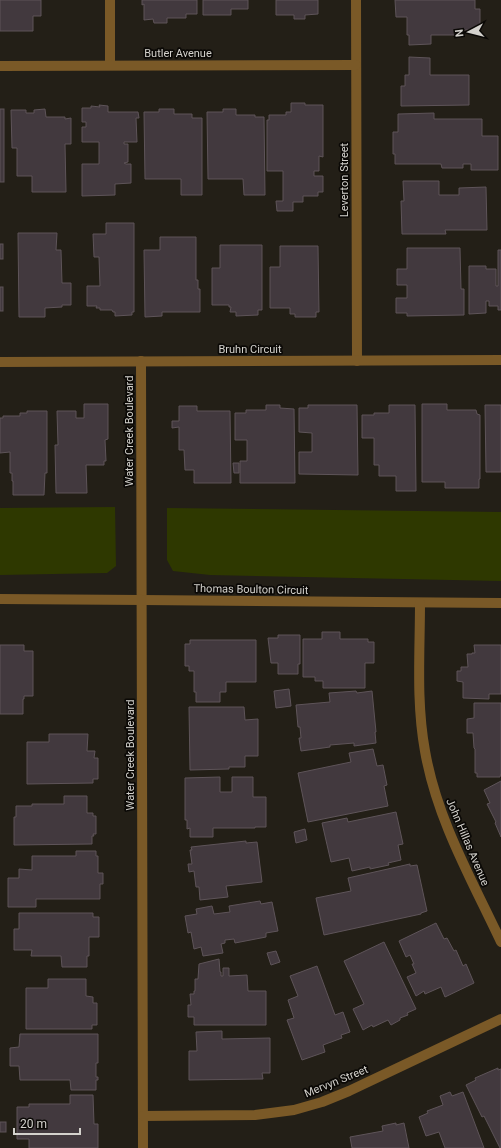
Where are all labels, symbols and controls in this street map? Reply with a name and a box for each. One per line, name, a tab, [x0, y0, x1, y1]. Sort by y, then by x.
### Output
north arrow	[449, 12, 489, 52]
text: N	[453, 28, 466, 38]
street label: Butler Avenue	[144, 47, 212, 60]
street label: Leverton Street	[338, 142, 351, 217]
street label: Bruhn Circuit	[218, 343, 282, 356]
street label: Water Creek Boulevard	[123, 376, 136, 486]
street label: Thomas Boulton Circuit	[193, 582, 309, 597]
street label: Water Creek Boulevard	[124, 700, 137, 810]
street label: John Hillas Avenue	[443, 797, 492, 888]
street label: Mervyn Street	[302, 1063, 370, 1100]
scale bar	[14, 1110, 80, 1136]
text: 20 m	[20, 1117, 47, 1131]

